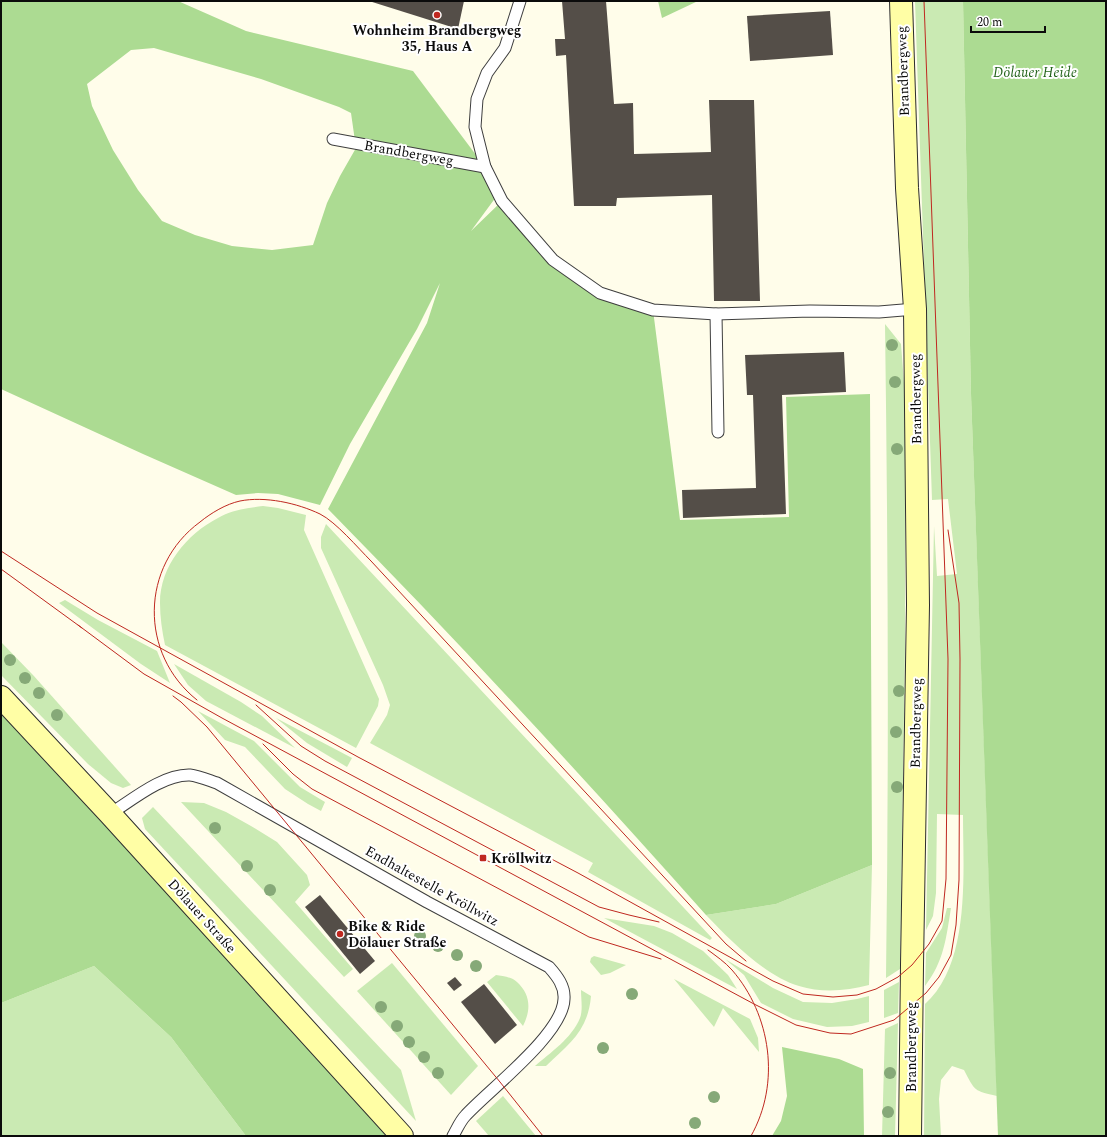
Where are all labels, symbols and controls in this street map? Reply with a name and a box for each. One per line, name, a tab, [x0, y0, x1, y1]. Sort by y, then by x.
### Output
scale bar	[971, 8, 1045, 34]
marker: Wohnheim Brandbergweg 35, Haus A	[432, 10, 442, 20]
text: 20 m	[977, 13, 1002, 32]
place label: Wohnheim Brandbergweg 35, Haus A	[353, 20, 521, 57]
street label: Brandbergweg	[891, 25, 915, 117]
park label: Dölauer Heide	[993, 62, 1077, 83]
street label: Brandbergweg	[363, 135, 455, 171]
street label: Brandbergweg	[905, 354, 927, 444]
street label: Brandbergweg	[905, 678, 927, 768]
street label: Endhaltestelle Kröllwitz	[361, 840, 503, 932]
place label: Kröllwitz	[491, 848, 552, 869]
marker: Kröllwitz	[478, 853, 488, 863]
street label: Dölauer Straße	[163, 874, 241, 958]
place label: Bike & Ride Dölauer Straße	[348, 916, 446, 953]
marker: Bike & Ride Dölauer Straße	[335, 929, 345, 939]
street label: Brandbergweg	[901, 1002, 922, 1092]

